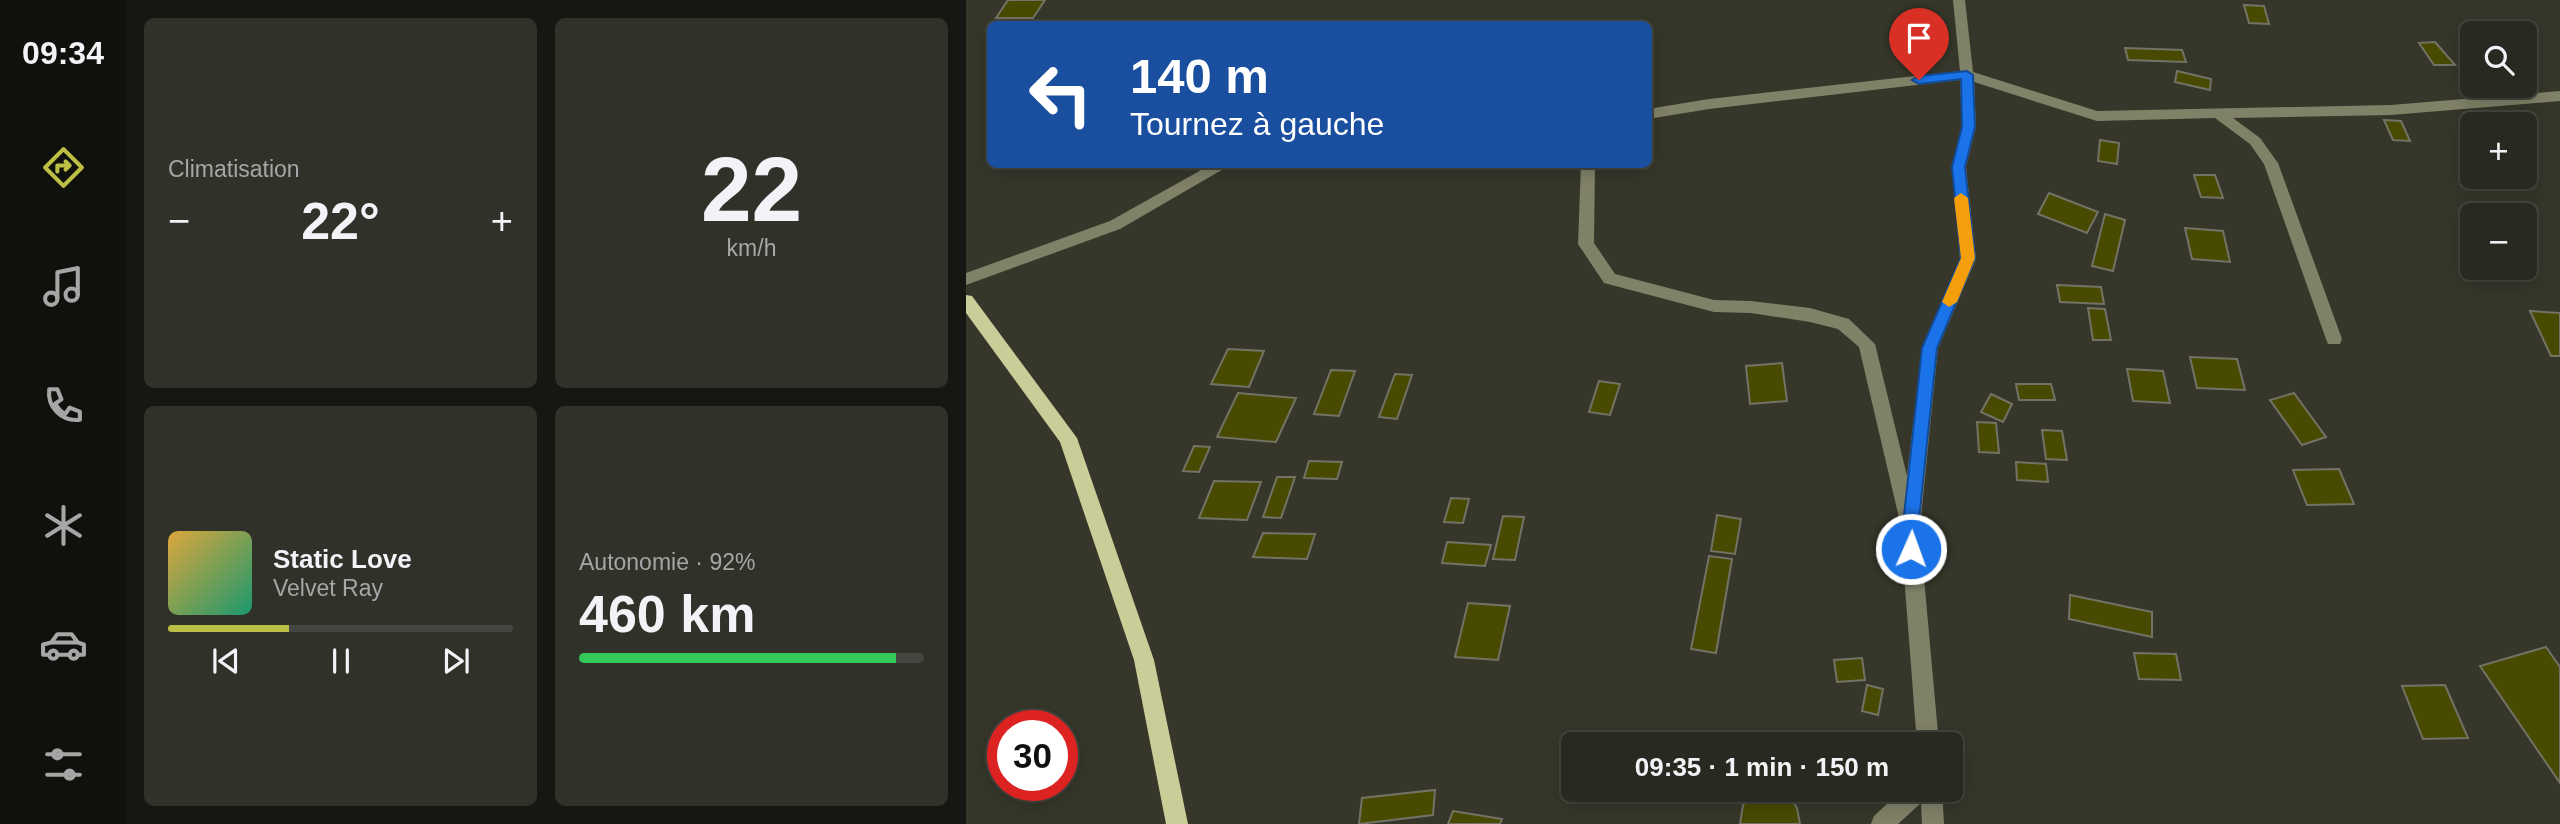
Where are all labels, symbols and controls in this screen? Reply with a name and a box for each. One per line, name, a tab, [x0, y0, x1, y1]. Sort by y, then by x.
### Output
pin	[1889, 8, 1949, 80]
icon: arrive	[1900, 19, 1938, 57]
map controls	[2460, 21, 2537, 280]
button: search	[2460, 21, 2537, 98]
text: 09:34	[22, 35, 104, 71]
icon: left	[1015, 49, 1106, 140]
text: 140 m	[1130, 49, 1269, 103]
text: Tournez à gauche	[1130, 106, 1384, 142]
button: +	[2460, 112, 2537, 189]
text: 22	[701, 139, 802, 240]
icon: directions	[39, 143, 88, 192]
text: Climatisation	[168, 156, 300, 182]
text: 22°	[301, 192, 380, 250]
text: −	[168, 200, 190, 242]
text: +	[491, 200, 513, 242]
button: −	[2460, 203, 2537, 280]
text: km/h	[727, 235, 776, 261]
icon: music	[39, 262, 88, 311]
icon: phone	[39, 381, 88, 430]
icon: climate	[39, 501, 88, 550]
position arrow	[1874, 512, 1948, 586]
text: Static Love	[273, 544, 412, 574]
text: Autonomie · 92%	[579, 549, 755, 575]
text: Velvet Ray	[273, 575, 383, 601]
text: 460 km	[579, 585, 755, 643]
icon: car	[39, 620, 88, 669]
icon: previous	[207, 642, 245, 680]
icon: pause	[322, 642, 360, 680]
icon: next	[437, 642, 475, 680]
speed limit sign: 30	[987, 710, 1078, 801]
icon: filters	[39, 740, 88, 789]
text: 09:35 · 1 min · 150 m	[1635, 752, 1889, 782]

